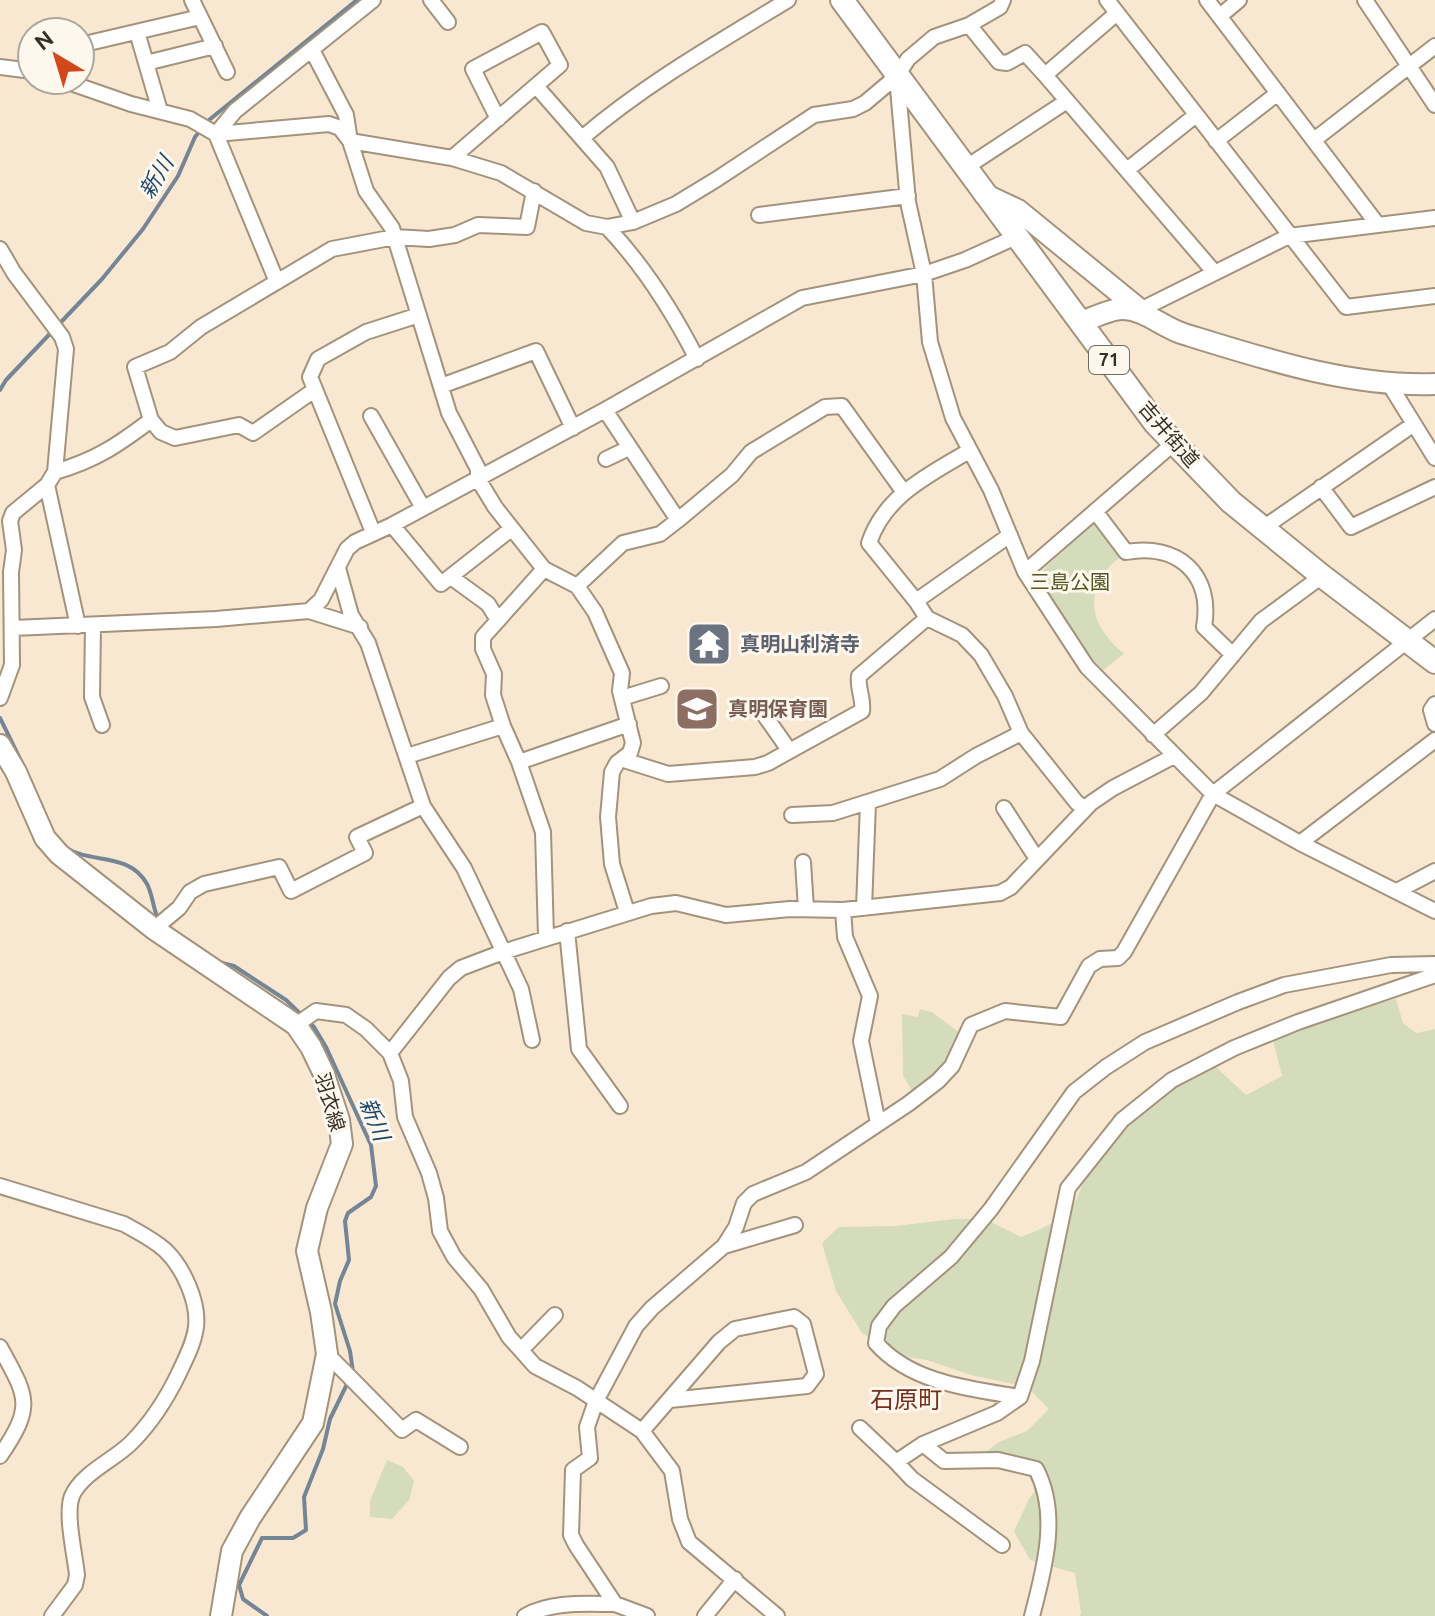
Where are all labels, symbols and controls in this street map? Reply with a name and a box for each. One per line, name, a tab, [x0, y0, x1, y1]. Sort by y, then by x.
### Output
north arrow	[16, 16, 96, 96]
text: N	[29, 25, 58, 55]
water label: 新川	[134, 150, 179, 202]
road number: 71	[1089, 346, 1129, 374]
street label: 吉井街道	[1134, 396, 1204, 471]
park label: 三島公園	[1030, 570, 1110, 593]
temple icon: 真明山利済寺	[685, 620, 733, 668]
place label: 真明山利済寺	[740, 632, 860, 655]
school or university icon: 真明保育園	[673, 685, 721, 733]
place label: 真明保育園	[728, 697, 828, 720]
street label: 羽衣線	[311, 1070, 350, 1134]
water label: 新川	[356, 1094, 396, 1146]
district label: 石原町	[870, 1386, 942, 1413]

